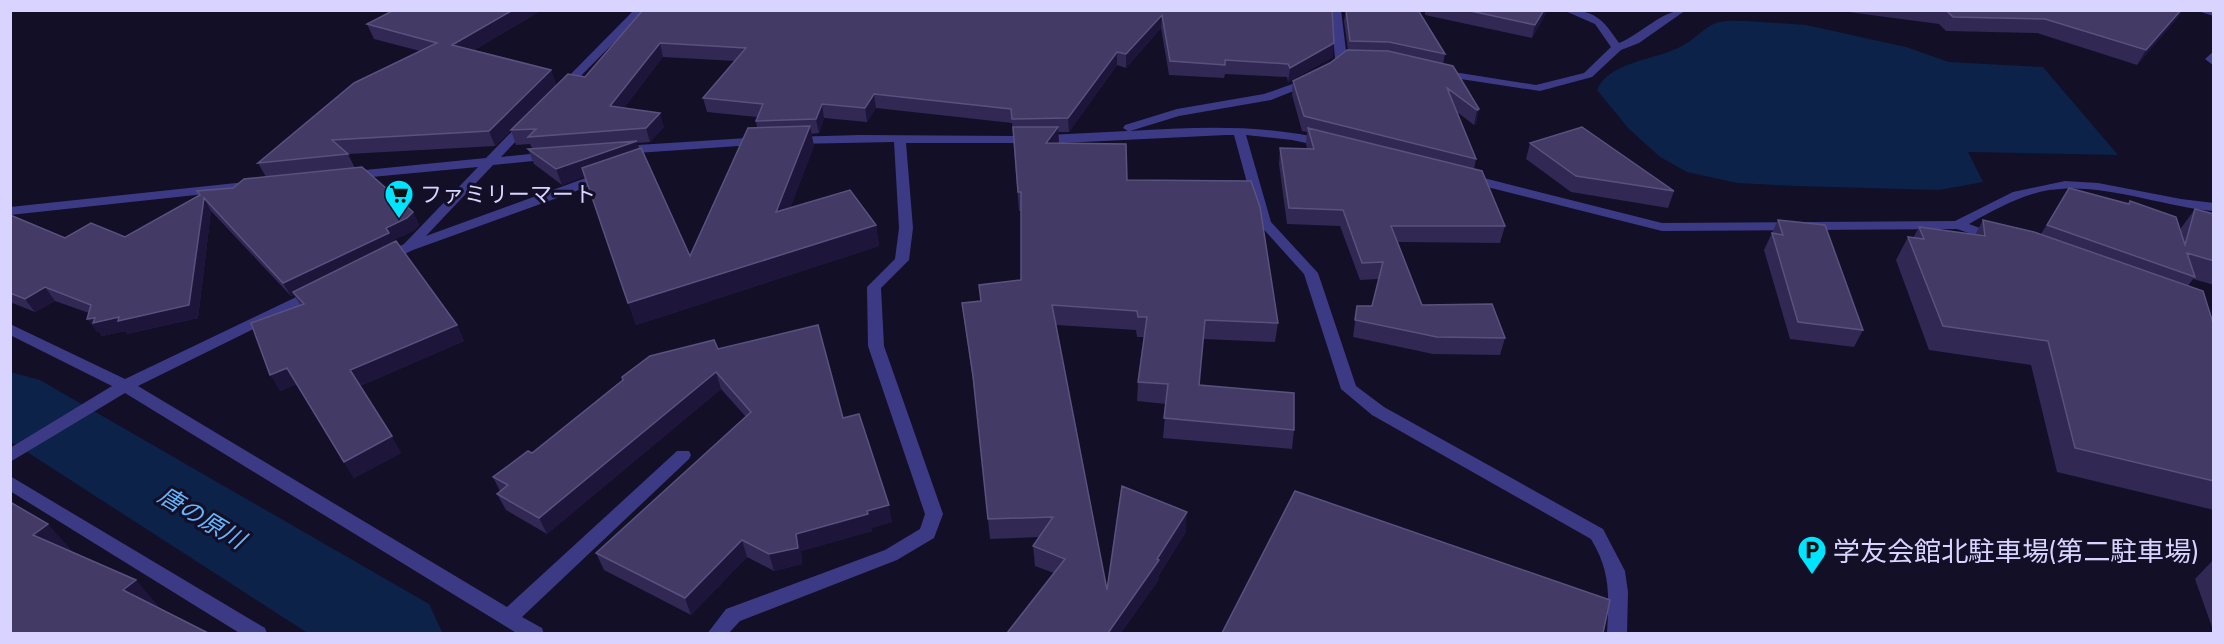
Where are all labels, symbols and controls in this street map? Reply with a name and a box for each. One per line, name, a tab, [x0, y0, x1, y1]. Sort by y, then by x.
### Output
place label: ファミリーマート	[420, 177, 596, 211]
supermarket icon: ファミリーマート	[383, 178, 415, 220]
water label: 唐の原川	[152, 477, 255, 559]
place label: 学友会館北駐車場(第二駐車場)	[1833, 530, 2198, 571]
parking icon: 学友会館北駐車場(第二駐車場)	[1796, 534, 1828, 576]

